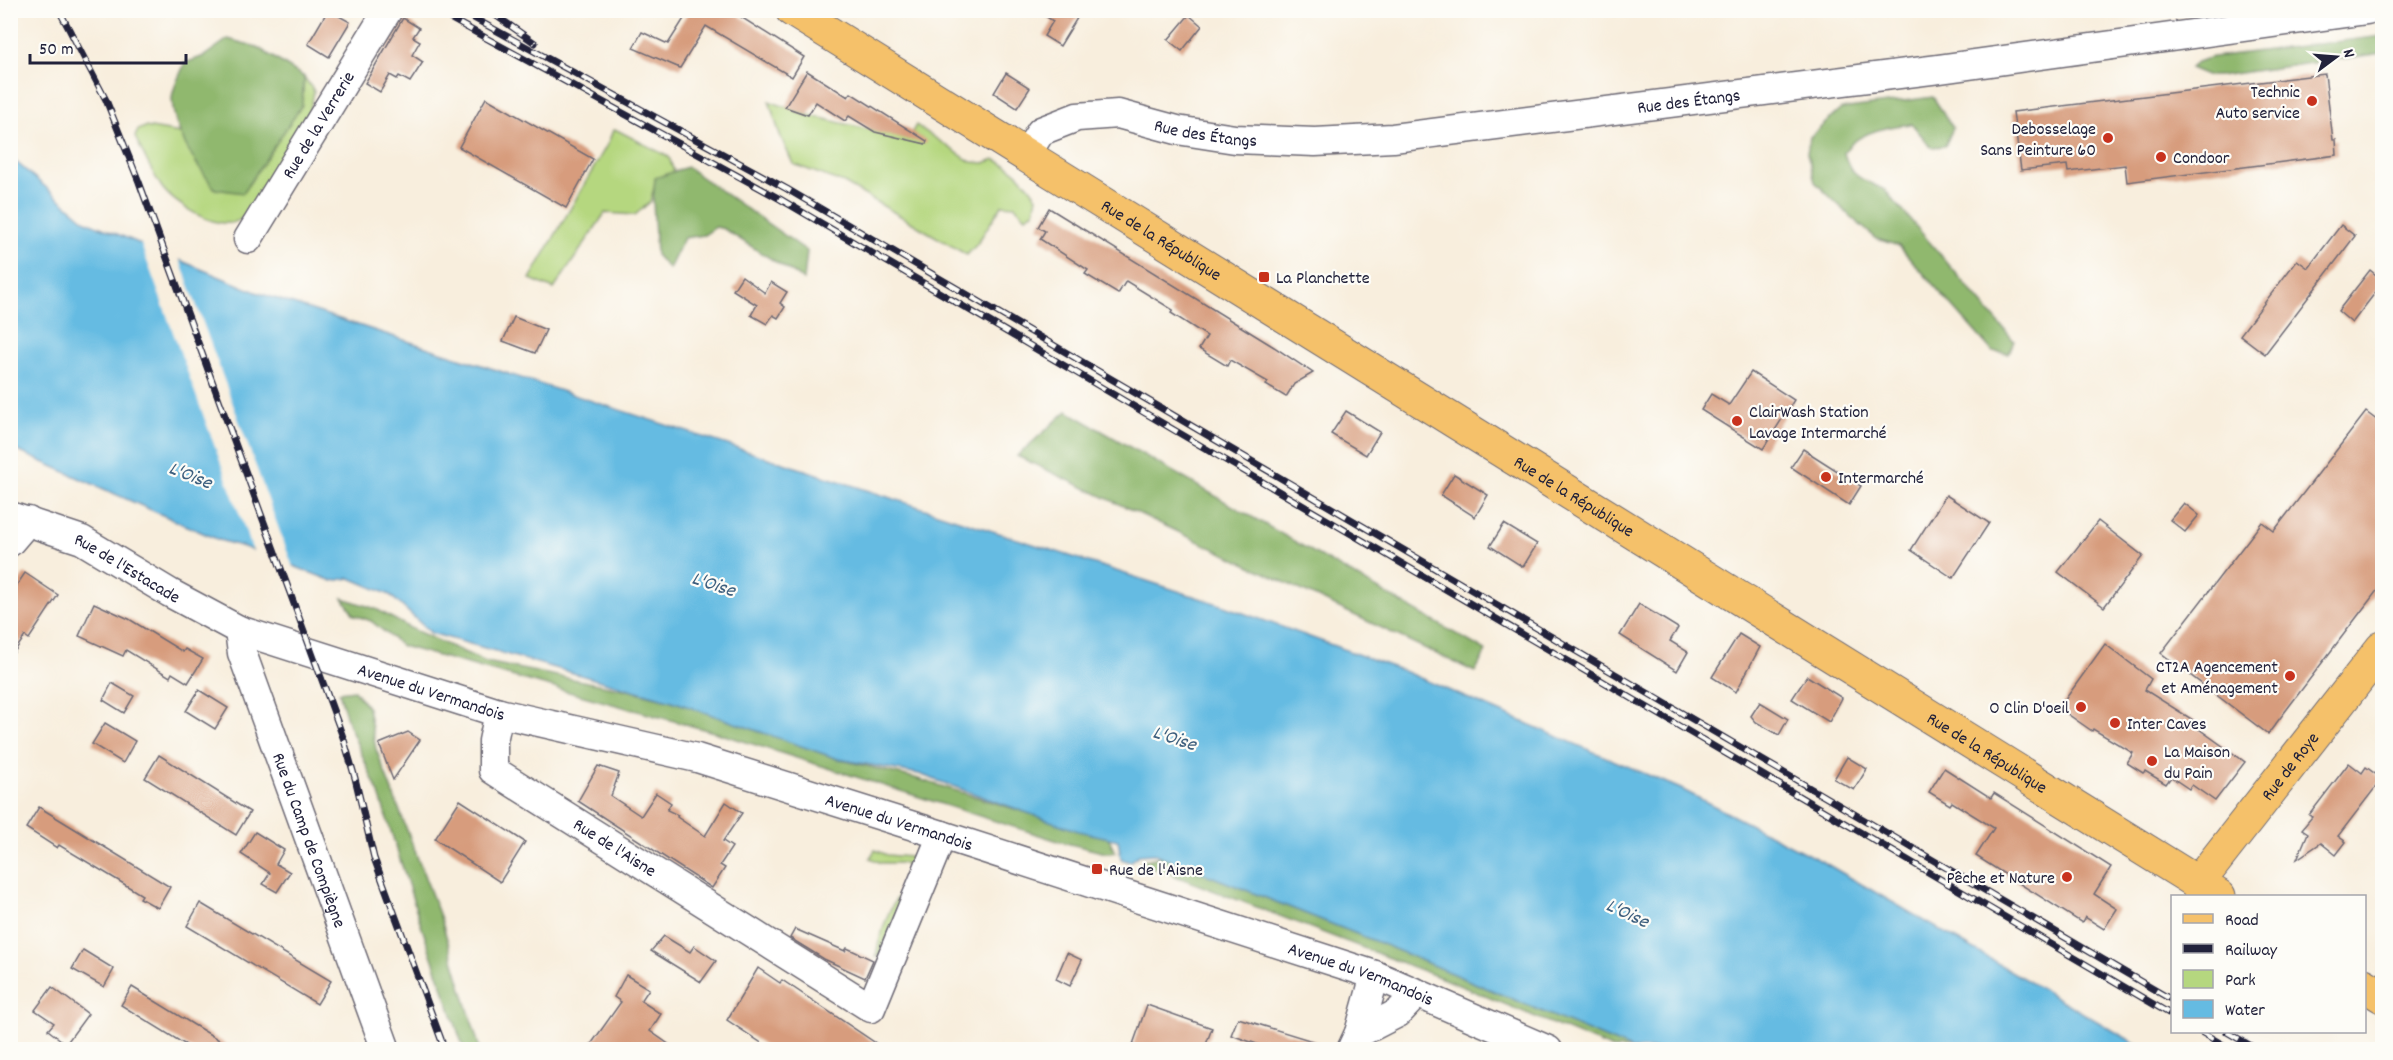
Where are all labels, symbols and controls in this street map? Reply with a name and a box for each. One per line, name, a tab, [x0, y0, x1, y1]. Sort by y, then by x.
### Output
scale bar	[30, 27, 186, 65]
north arrow	[2306, 27, 2366, 87]
text: 50 m	[39, 38, 74, 63]
text: N	[2336, 47, 2360, 61]
street label: Rue de la Verrerie	[278, 67, 362, 184]
place label: Technic Auto service	[2216, 81, 2300, 127]
street label: Rue des Étangs	[1636, 84, 1742, 122]
marker: Technic Auto service	[2305, 94, 2319, 108]
street label: Rue des Étangs	[1151, 114, 1257, 155]
place label: Debosselage Sans Peinture 60	[1980, 118, 2096, 164]
marker: Debosselage Sans Peinture 60	[2101, 131, 2115, 145]
place label: Condoor	[2173, 147, 2230, 172]
marker: Condoor	[2154, 150, 2168, 164]
street label: Rue de la République	[1095, 195, 1225, 289]
place label: La Planchette	[1276, 267, 1370, 292]
marker: La Planchette	[1257, 270, 1271, 284]
place label: ClairWash Station Lavage Intermarché	[1749, 401, 1887, 447]
marker: ClairWash Station Lavage Intermarché	[1730, 414, 1744, 428]
street label: Rue de la République	[1508, 451, 1638, 545]
water label: L'Oise	[164, 455, 217, 499]
place label: Intermarché	[1838, 467, 1924, 492]
marker: Intermarché	[1819, 470, 1833, 484]
street label: Rue de l'Estacade	[71, 528, 184, 611]
water label: L'Oise	[688, 566, 740, 606]
place label: CT2A Agencement et Aménagement	[2156, 656, 2278, 702]
street label: Avenue du Vermandois	[354, 659, 507, 729]
marker: CT2A Agencement et Aménagement	[2283, 669, 2297, 683]
place label: O Clin D'oeil	[1989, 697, 2070, 722]
marker: O Clin D'oeil	[2074, 700, 2088, 714]
street label: Rue de la République	[1921, 707, 2051, 801]
place label: Inter Caves	[2127, 713, 2207, 738]
marker: Inter Caves	[2108, 716, 2122, 730]
water label: L'Oise	[1149, 720, 1201, 760]
street label: Rue de Roye	[2257, 728, 2326, 807]
place label: La Maison du Pain	[2164, 741, 2230, 787]
street label: Rue du Camp de Compiègne	[264, 750, 351, 932]
marker: La Maison du Pain	[2145, 754, 2159, 768]
street label: Avenue du Vermandois	[822, 789, 976, 859]
street label: Rue de l'Aisne	[567, 813, 660, 885]
place label: Rue de l'Aisne	[1109, 859, 1203, 884]
marker: Rue de l'Aisne	[1090, 862, 1104, 876]
place label: Pêche et Nature	[1947, 867, 2055, 892]
marker: Pêche et Nature	[2060, 870, 2074, 884]
water label: L'Oise	[1601, 893, 1654, 937]
legend	[2171, 895, 2366, 1033]
text: Road	[2225, 909, 2259, 934]
street label: Avenue du Vermandois	[1284, 938, 1437, 1014]
text: Railway	[2225, 939, 2278, 964]
text: Park	[2225, 969, 2256, 994]
text: Water	[2225, 999, 2265, 1024]

